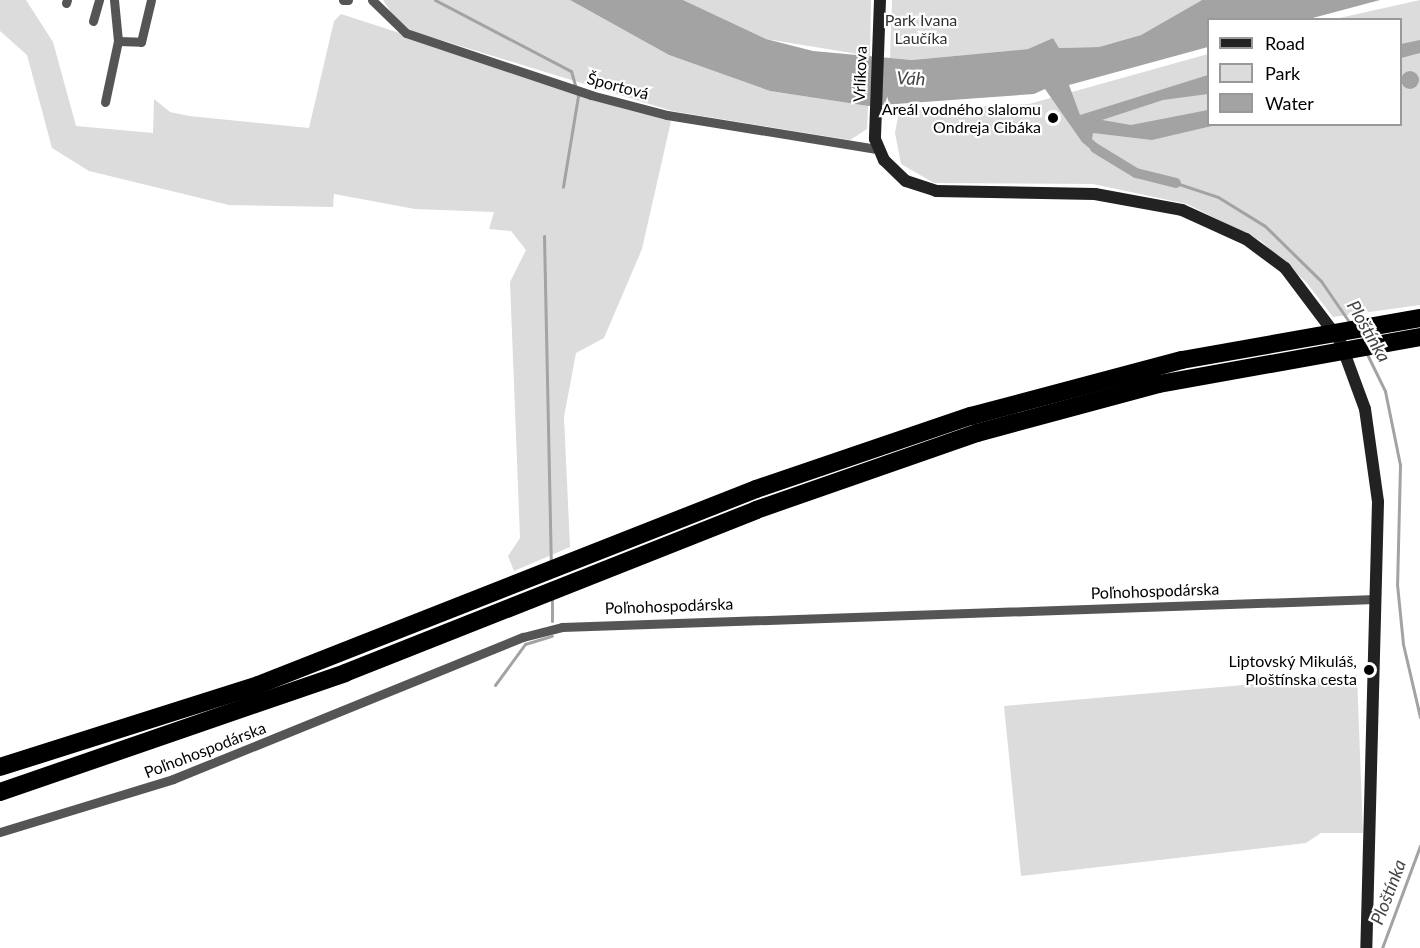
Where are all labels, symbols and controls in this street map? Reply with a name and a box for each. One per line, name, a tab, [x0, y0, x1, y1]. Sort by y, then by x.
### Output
park label: Park Ivana Laučíka	[885, 10, 957, 48]
legend	[1207, 18, 1402, 126]
text: Road	[1265, 32, 1305, 54]
street label: Vrlíkova	[849, 46, 871, 102]
text: Park	[1265, 62, 1300, 84]
water label: Váh	[896, 66, 926, 90]
street label: Športová	[585, 69, 651, 103]
text: Water	[1265, 92, 1314, 114]
place label: Areál vodného slalomu Ondreja Cibáka	[881, 99, 1041, 137]
marker: Areál vodného slalomu Ondreja Cibáka	[1046, 111, 1060, 125]
water label: Ploštínka	[1343, 296, 1395, 366]
street label: Poľnohospodárska	[1090, 579, 1220, 603]
street label: Poľnohospodárska	[604, 594, 734, 618]
place label: Liptovský Mikuláš, Ploštínska cesta	[1228, 651, 1357, 689]
marker: Liptovský Mikuláš, Ploštínska cesta	[1362, 663, 1376, 677]
street label: Poľnohospodárska	[141, 718, 269, 782]
water label: Ploštínka	[1366, 856, 1410, 928]

